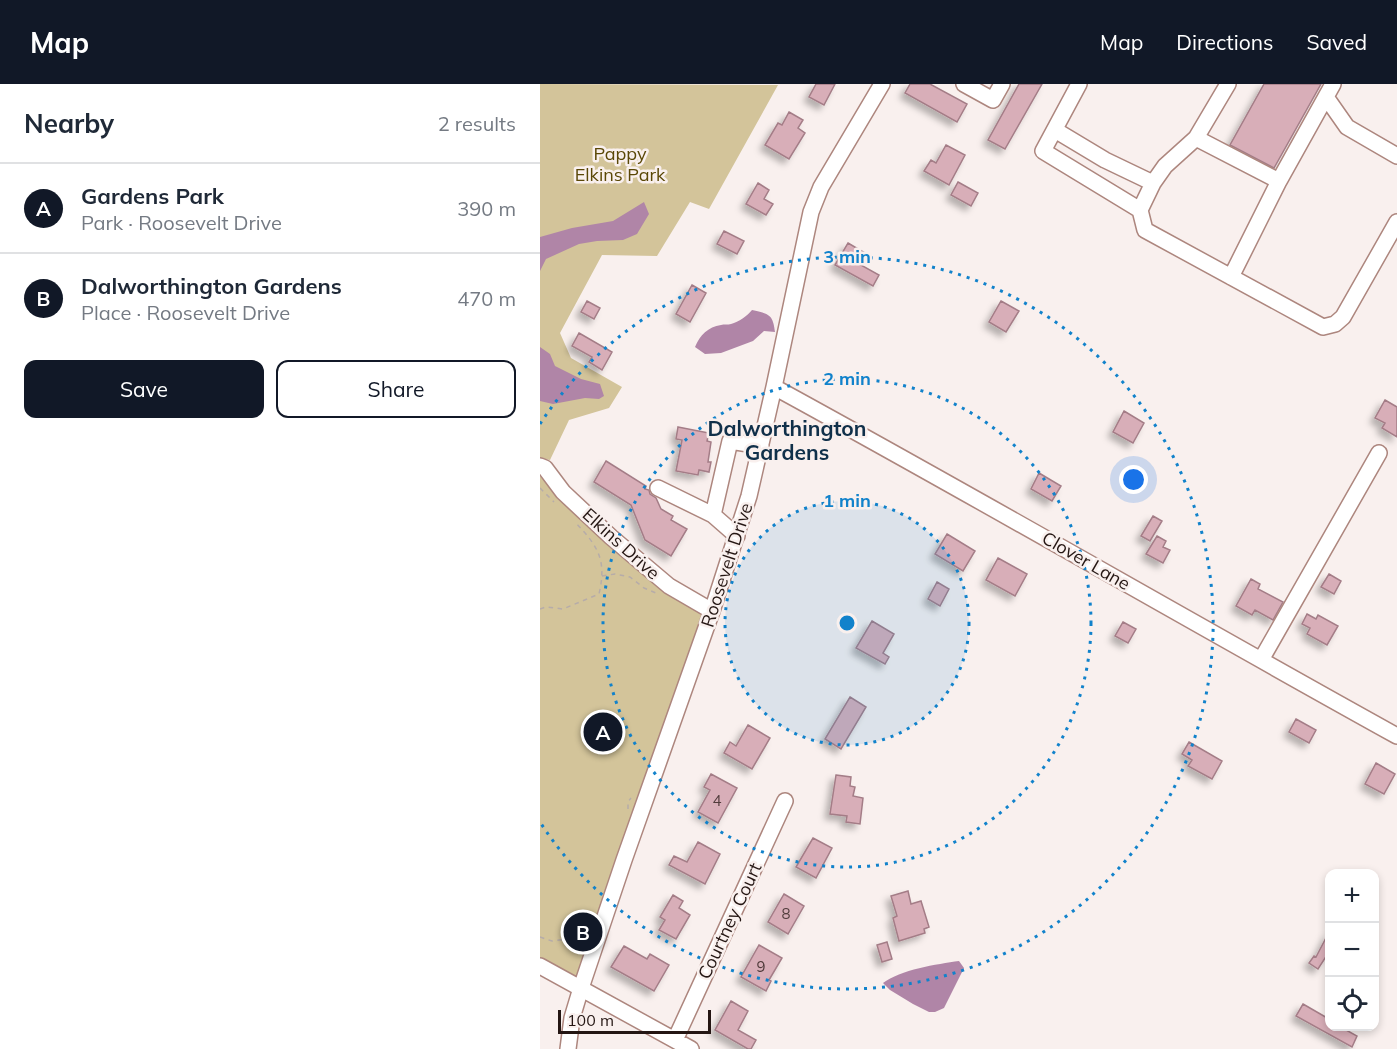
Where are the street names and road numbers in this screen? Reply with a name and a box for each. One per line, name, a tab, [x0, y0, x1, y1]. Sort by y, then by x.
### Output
street label: Roosevelt Drive	[696, 500, 757, 630]
street label: Elkins Drive	[578, 503, 665, 584]
street label: Clover Lane	[1038, 526, 1135, 595]
street label: Courtney Court	[693, 859, 767, 983]

